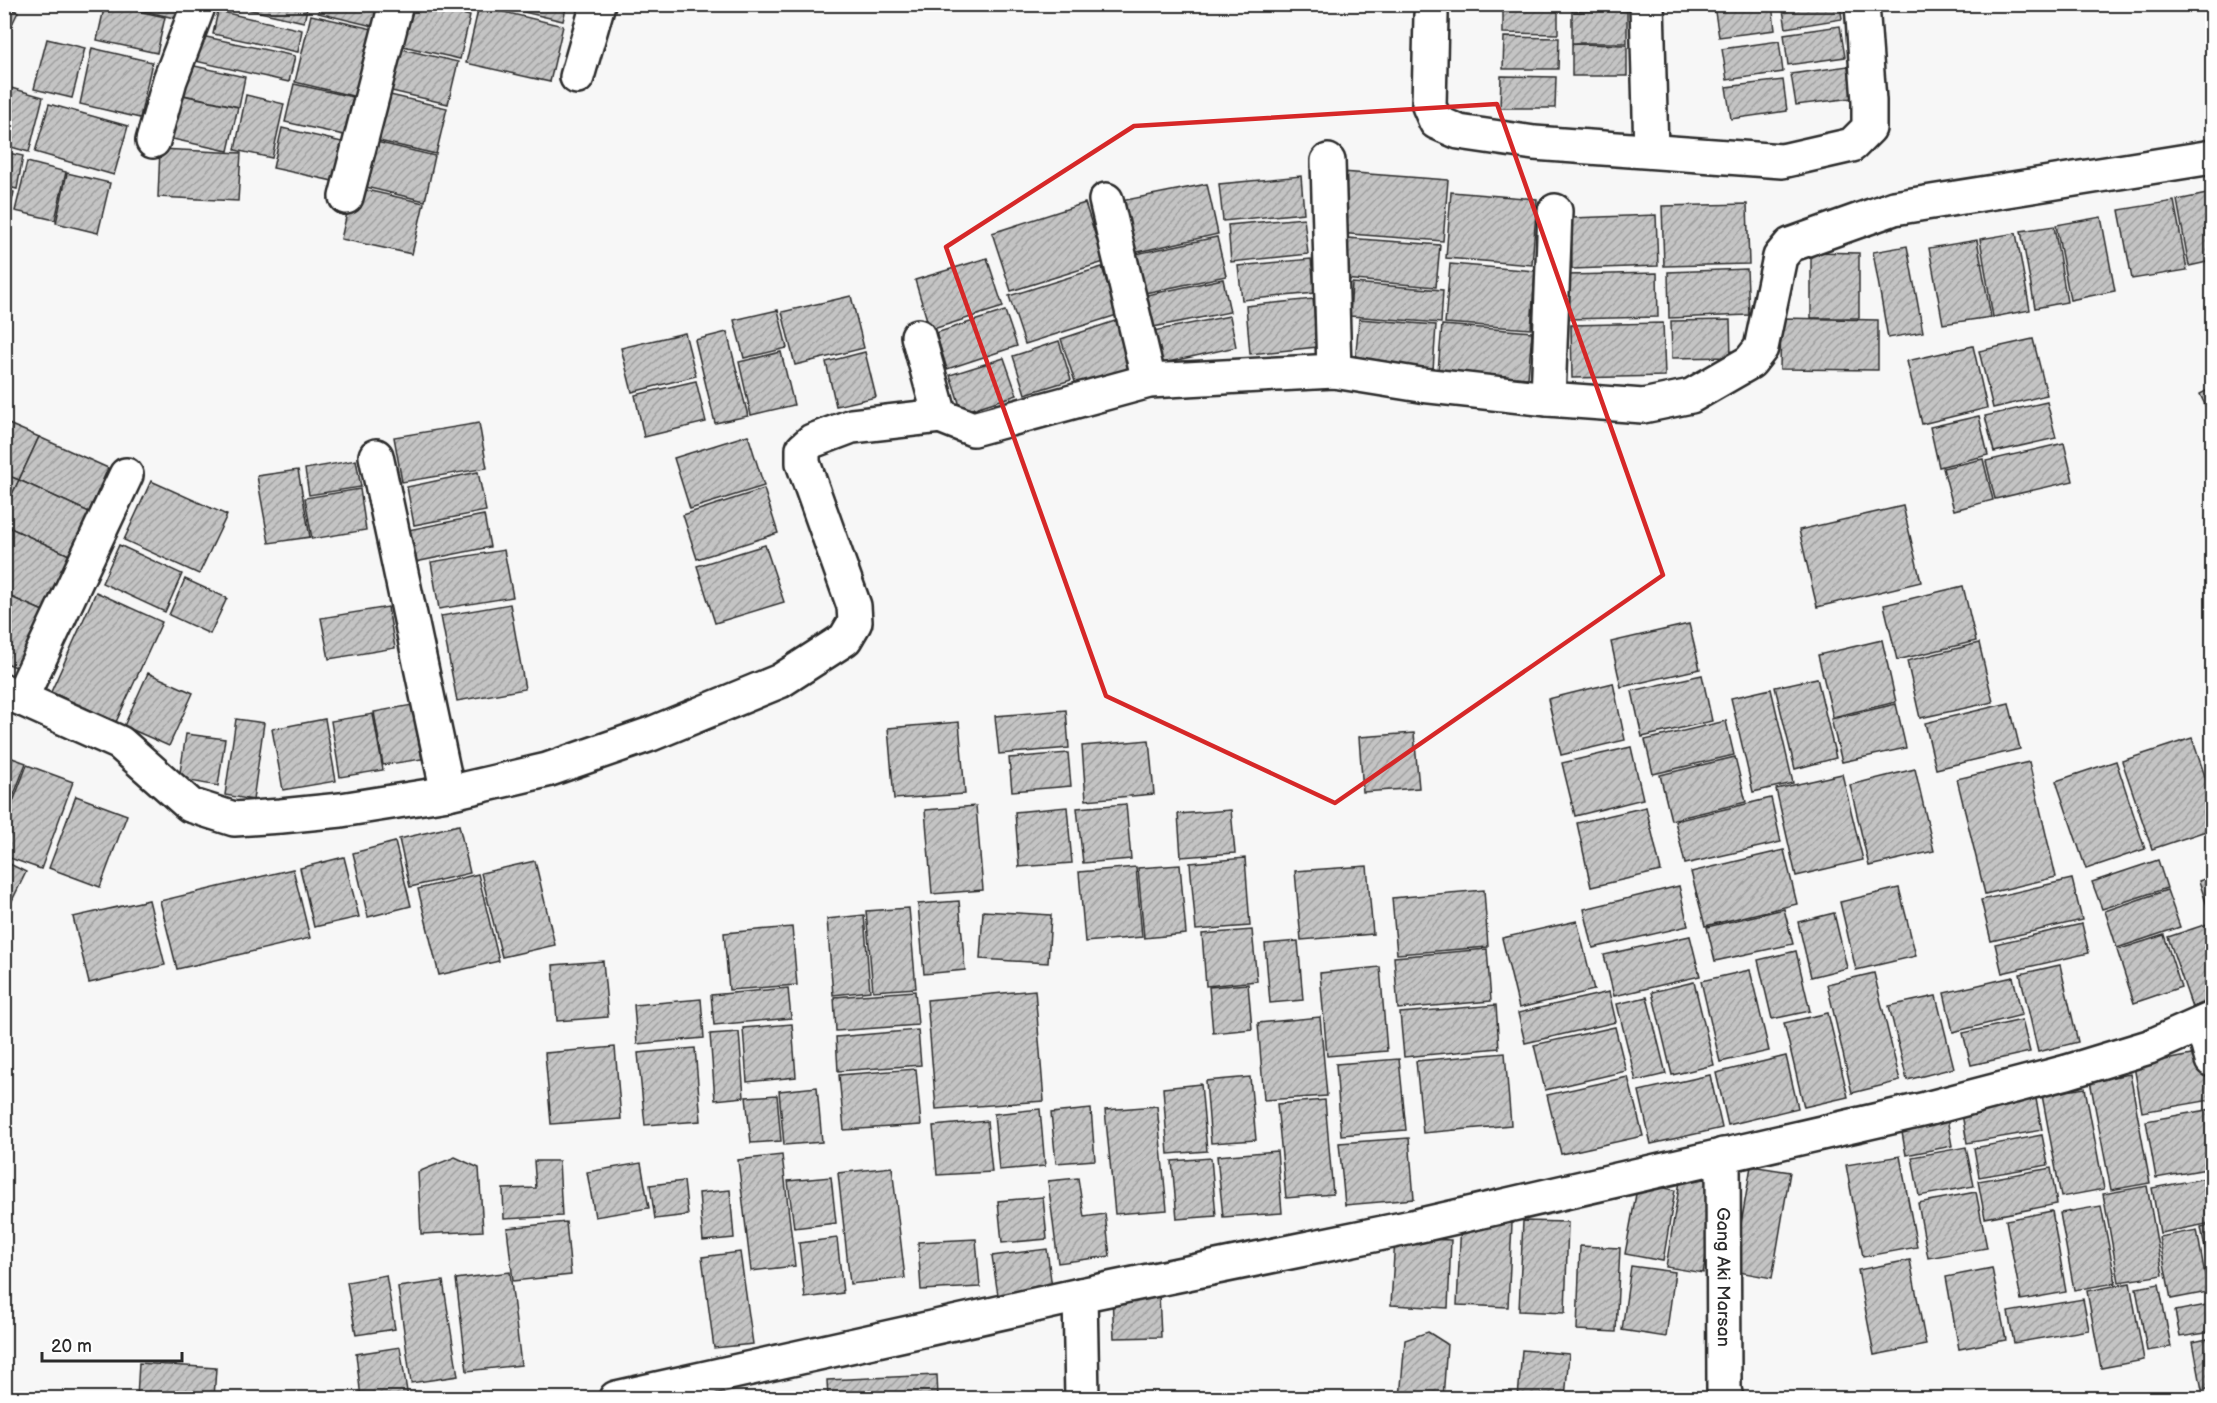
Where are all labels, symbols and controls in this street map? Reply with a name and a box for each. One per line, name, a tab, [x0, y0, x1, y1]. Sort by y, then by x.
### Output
street label: Gang Aki Marsan	[1713, 1207, 1734, 1347]
scale bar	[42, 1325, 182, 1363]
text: 20 m	[51, 1336, 92, 1357]

